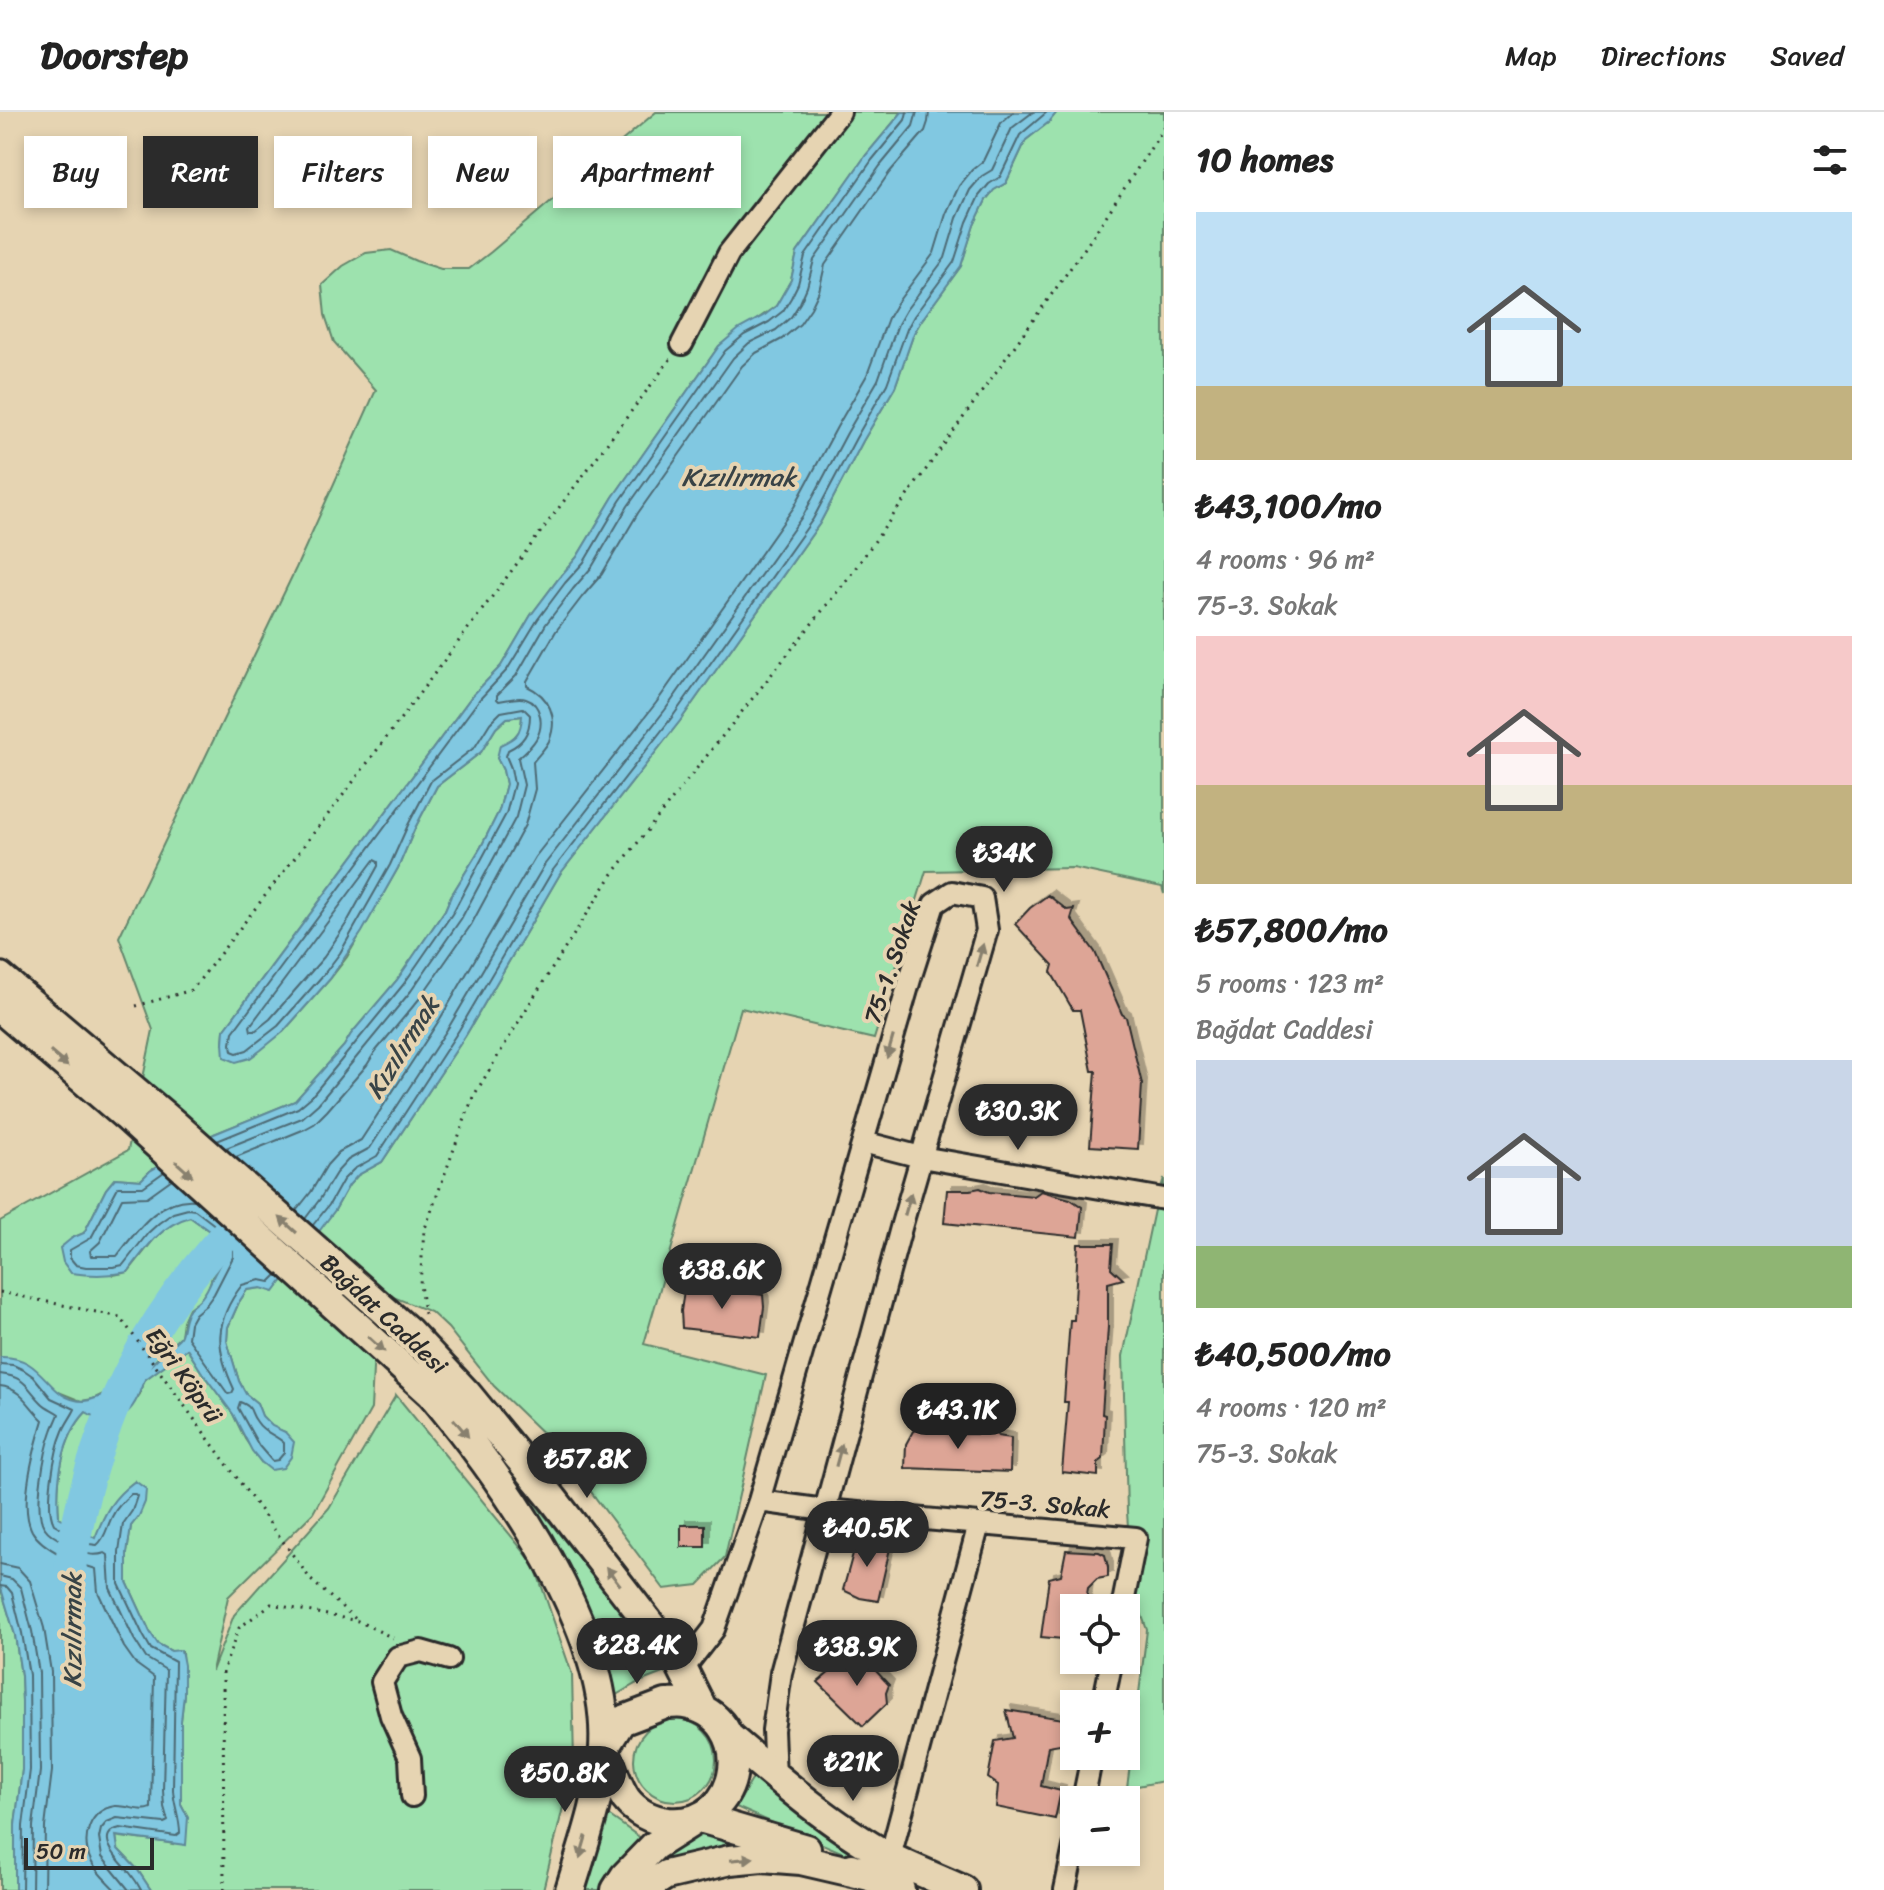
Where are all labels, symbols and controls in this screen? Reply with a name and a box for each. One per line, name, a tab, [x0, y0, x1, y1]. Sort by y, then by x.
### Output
text: Doorstep	[40, 22, 188, 89]
text: Map	[1505, 31, 1557, 80]
text: Directions	[1601, 31, 1726, 80]
text: Saved	[1770, 31, 1844, 80]
text: 10 homes	[1196, 130, 1334, 190]
chip: Buy	[24, 136, 127, 208]
chip: Rent	[143, 136, 258, 208]
chip: Filters	[274, 136, 412, 208]
chip: New	[428, 136, 537, 208]
chip: Apartment	[553, 136, 741, 208]
icon: filters	[1808, 138, 1852, 182]
icon: home	[1452, 264, 1596, 408]
water label: Kızılırmak	[682, 454, 798, 500]
text: ₺43,100/mo	[1196, 476, 1382, 536]
text: 4 rooms · 96 m²	[1196, 536, 1375, 582]
text: 75-3. Sokak	[1196, 582, 1338, 628]
icon: home	[1452, 688, 1596, 832]
pin: ₺34K	[957, 826, 1051, 894]
text: ₺34K	[974, 829, 1034, 875]
street label: 75-1. Sokak	[851, 894, 933, 1029]
text: ₺57,800/mo	[1196, 900, 1388, 960]
one-way arrow	[974, 942, 987, 966]
text: 5 rooms · 123 m²	[1196, 960, 1384, 1006]
water label: Kızılırmak	[352, 984, 453, 1108]
text: Bağdat Caddesi	[1196, 1006, 1373, 1052]
one-way arrow	[884, 1035, 896, 1060]
one-way arrow	[49, 1050, 69, 1067]
pin: ₺30.3K	[953, 1084, 1083, 1152]
text: ₺30.3K	[977, 1087, 1060, 1133]
icon: home	[1452, 1112, 1596, 1256]
one-way arrow	[174, 1159, 193, 1177]
one-way arrow	[902, 1192, 915, 1216]
one-way arrow	[278, 1217, 298, 1234]
street label: Bağdat Caddesi	[310, 1243, 459, 1386]
pin: ₺38.6K	[657, 1243, 787, 1311]
text: ₺38.6K	[681, 1246, 763, 1292]
street label: Eğri Köprü	[135, 1318, 234, 1433]
text: ₺40,500/mo	[1196, 1324, 1391, 1384]
one-way arrow	[366, 1335, 385, 1353]
pin: ₺43.1K	[893, 1383, 1023, 1451]
text: 4 rooms · 120 m²	[1196, 1384, 1387, 1430]
text: ₺43.1K	[918, 1386, 998, 1432]
one-way arrow	[452, 1418, 469, 1438]
text: 75-3. Sokak	[1196, 1430, 1338, 1476]
pin: ₺57.8K	[522, 1432, 652, 1500]
text: ₺57.8K	[545, 1435, 629, 1481]
one-way arrow	[834, 1443, 846, 1468]
street label: 75-3. Sokak	[978, 1477, 1112, 1531]
pin: ₺40.5K	[802, 1501, 932, 1569]
text: ₺40.5K	[824, 1504, 910, 1550]
one-way arrow	[605, 1566, 621, 1586]
water label: Kızılırmak	[49, 1571, 95, 1687]
map controls	[1060, 1594, 1140, 1866]
button: locate	[1060, 1594, 1140, 1674]
pin: ₺28.4K	[572, 1618, 702, 1686]
pin: ₺38.9K	[792, 1620, 922, 1688]
text: ₺28.4K	[595, 1621, 679, 1667]
text: ₺38.9K	[815, 1623, 899, 1669]
button: +	[1060, 1690, 1140, 1770]
pin: ₺21K	[806, 1735, 900, 1803]
text: ₺21K	[825, 1738, 881, 1784]
pin: ₺50.8K	[500, 1746, 630, 1814]
text: ₺50.8K	[522, 1749, 608, 1795]
button: −	[1060, 1786, 1140, 1866]
text: 50 m	[36, 1832, 86, 1871]
scale bar	[24, 1834, 154, 1870]
one-way arrow	[576, 1835, 589, 1859]
one-way arrow	[730, 1852, 755, 1865]

